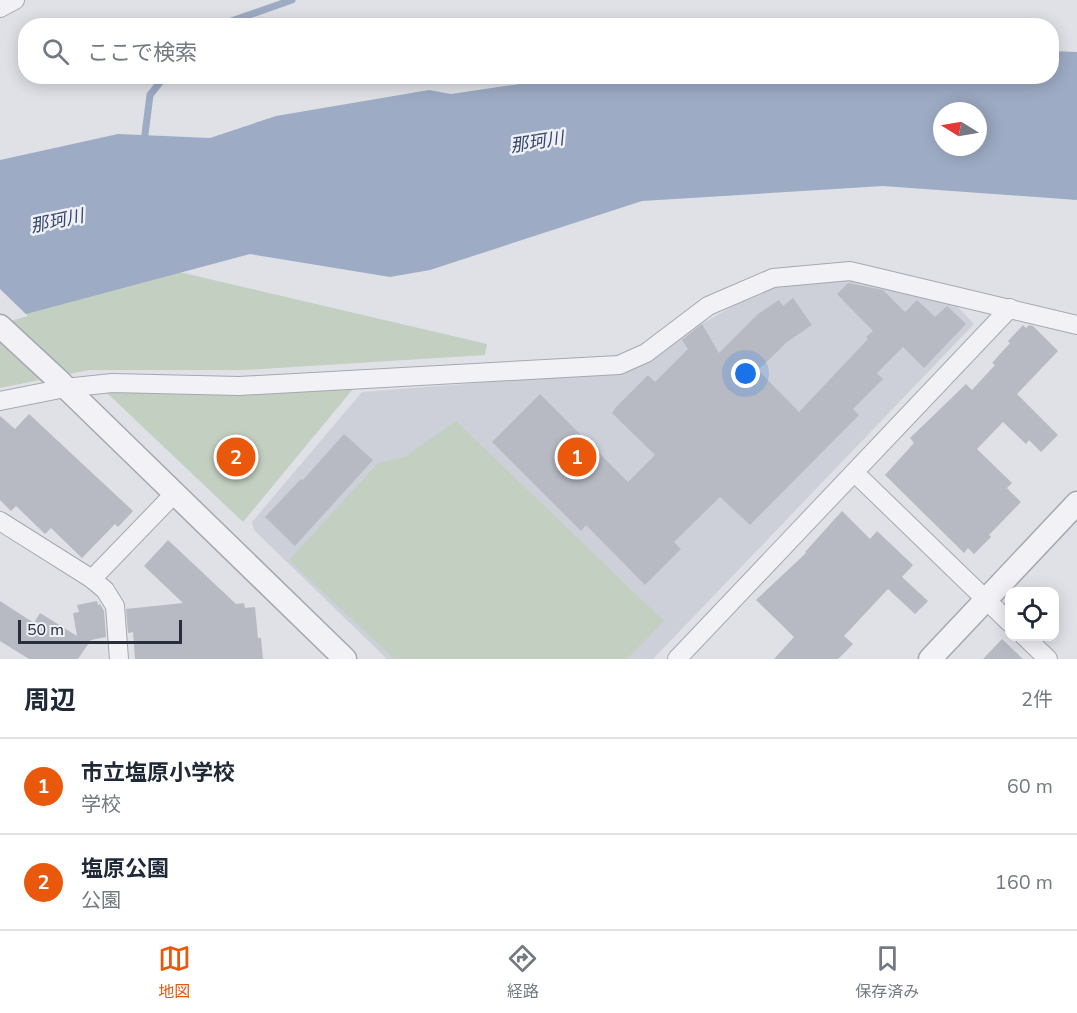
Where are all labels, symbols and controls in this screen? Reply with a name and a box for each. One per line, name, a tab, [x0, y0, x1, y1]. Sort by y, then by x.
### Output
search box	[18, 18, 1059, 84]
icon: search	[39, 35, 72, 68]
text: ここで検索	[87, 38, 197, 68]
north arrow	[933, 102, 987, 156]
water label: 那珂川	[508, 126, 568, 158]
water label: 那珂川	[28, 203, 88, 238]
your location	[731, 359, 760, 388]
pin: 2	[216, 434, 256, 480]
pin: 1	[558, 434, 596, 480]
map controls	[1005, 587, 1059, 641]
button: locate	[1005, 587, 1059, 641]
scale bar	[18, 617, 182, 644]
text: 50 m	[27, 619, 64, 641]
text: 周辺	[24, 683, 76, 718]
text: 2件	[1021, 686, 1053, 713]
text: 市立塩原小学校	[81, 758, 235, 788]
text: 1	[38, 773, 50, 800]
text: 60 m	[1007, 773, 1053, 800]
text: 学校	[81, 791, 121, 818]
text: 塩原公園	[81, 854, 169, 884]
text: 2	[38, 869, 50, 896]
text: 160 m	[995, 869, 1053, 896]
text: 公園	[81, 887, 121, 914]
tab: 地図	[158, 942, 191, 1003]
tab: 経路	[506, 942, 539, 1003]
tab: 保存済み	[855, 942, 919, 1003]

